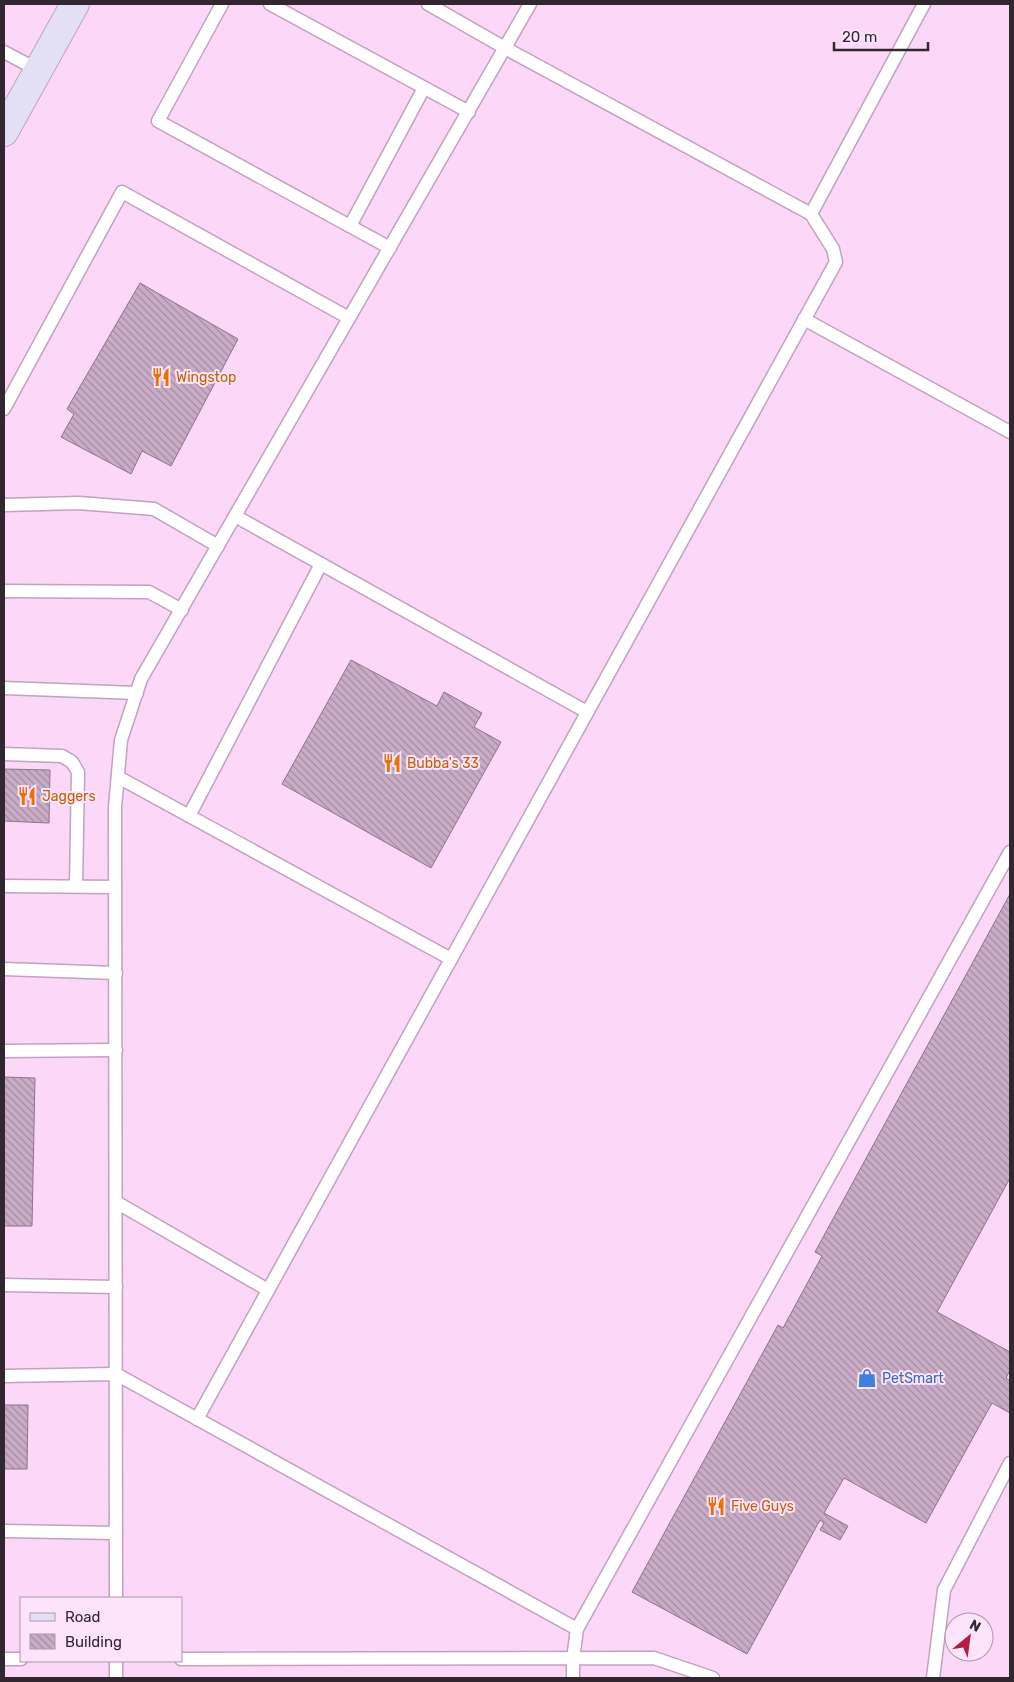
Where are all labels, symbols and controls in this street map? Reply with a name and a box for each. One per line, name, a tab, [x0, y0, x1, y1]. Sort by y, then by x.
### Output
scale bar	[834, 20, 928, 52]
text: 20 m	[842, 28, 877, 46]
restaurant icon: Wingstop	[150, 366, 172, 388]
place label: Wingstop	[176, 369, 236, 386]
restaurant icon: Bubba's 33	[381, 752, 403, 774]
place label: Bubba's 33	[407, 755, 479, 772]
restaurant icon: Jaggers	[16, 785, 38, 807]
place label: Jaggers	[42, 788, 96, 805]
shop icon: PetSmart	[856, 1367, 878, 1389]
place label: PetSmart	[882, 1370, 944, 1387]
restaurant icon: Five Guys	[705, 1495, 727, 1517]
place label: Five Guys	[731, 1498, 794, 1515]
legend	[20, 1597, 182, 1662]
text: Road	[65, 1608, 101, 1626]
north arrow	[944, 1612, 994, 1662]
text: N	[967, 1616, 984, 1636]
text: Building	[65, 1633, 122, 1651]

